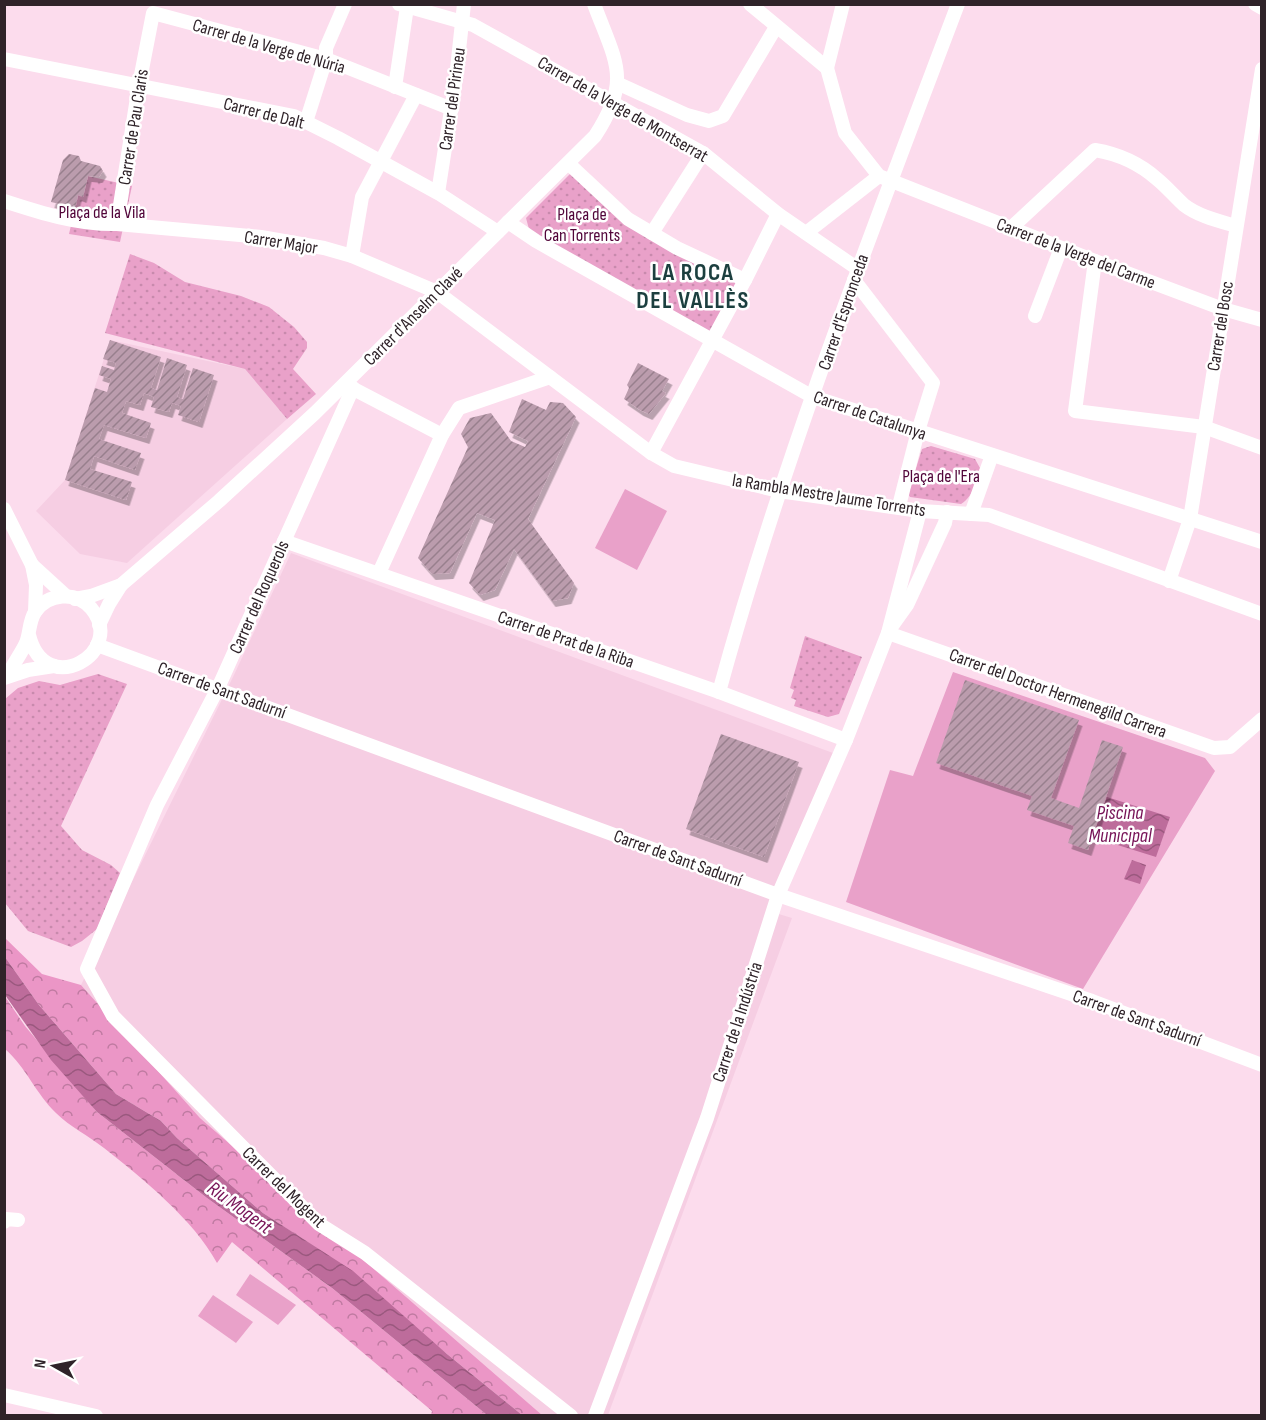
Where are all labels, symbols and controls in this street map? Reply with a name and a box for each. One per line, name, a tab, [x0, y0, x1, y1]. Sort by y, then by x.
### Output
street label: Carrer de la Verge de Núria	[190, 15, 348, 78]
street label: Carrer del Pirineu	[435, 46, 470, 152]
street label: Carrer de la Verge de Montserrat	[534, 52, 712, 167]
street label: Carrer de Pau Claris	[114, 68, 153, 186]
street label: Carrer de Dalt	[221, 93, 307, 134]
park label: Plaça de la Vila	[58, 202, 146, 223]
park label: Plaça de Can Torrents	[544, 204, 620, 246]
street label: Carrer de la Verge del Carme	[993, 213, 1158, 293]
street label: Carrer Major	[243, 226, 319, 259]
street label: Carrer d'Espronceda	[814, 251, 873, 373]
district label: LA ROCA DEL VALLÈS	[636, 258, 750, 315]
street label: Carrer d'Anselm Clavé	[360, 263, 467, 370]
street label: Carrer del Bosc	[1203, 280, 1238, 373]
street label: Carrer de Catalunya	[811, 386, 929, 445]
park label: Plaça de l'Era	[902, 466, 980, 487]
street label: la Rambla Mestre Jaume Torrents	[731, 470, 927, 521]
street label: Carrer del Roquerols	[225, 537, 294, 657]
street label: Carrer de Prat de la Riba	[495, 606, 637, 673]
street label: Carrer del Doctor Hermenegild Carrera	[946, 644, 1169, 743]
street label: Carrer de Sant Sadurní	[155, 658, 289, 724]
water label: Piscina Municipal	[1088, 801, 1153, 848]
street label: Carrer de Sant Sadurní	[611, 826, 745, 892]
street label: Carrer de la Indústria	[708, 959, 767, 1085]
street label: Carrer de Sant Sadurní	[1070, 986, 1204, 1052]
street label: Carrer del Mogent	[238, 1143, 330, 1233]
water label: Riu Mogent	[202, 1176, 277, 1240]
north arrow	[24, 1336, 84, 1396]
text: N	[31, 1358, 51, 1370]

